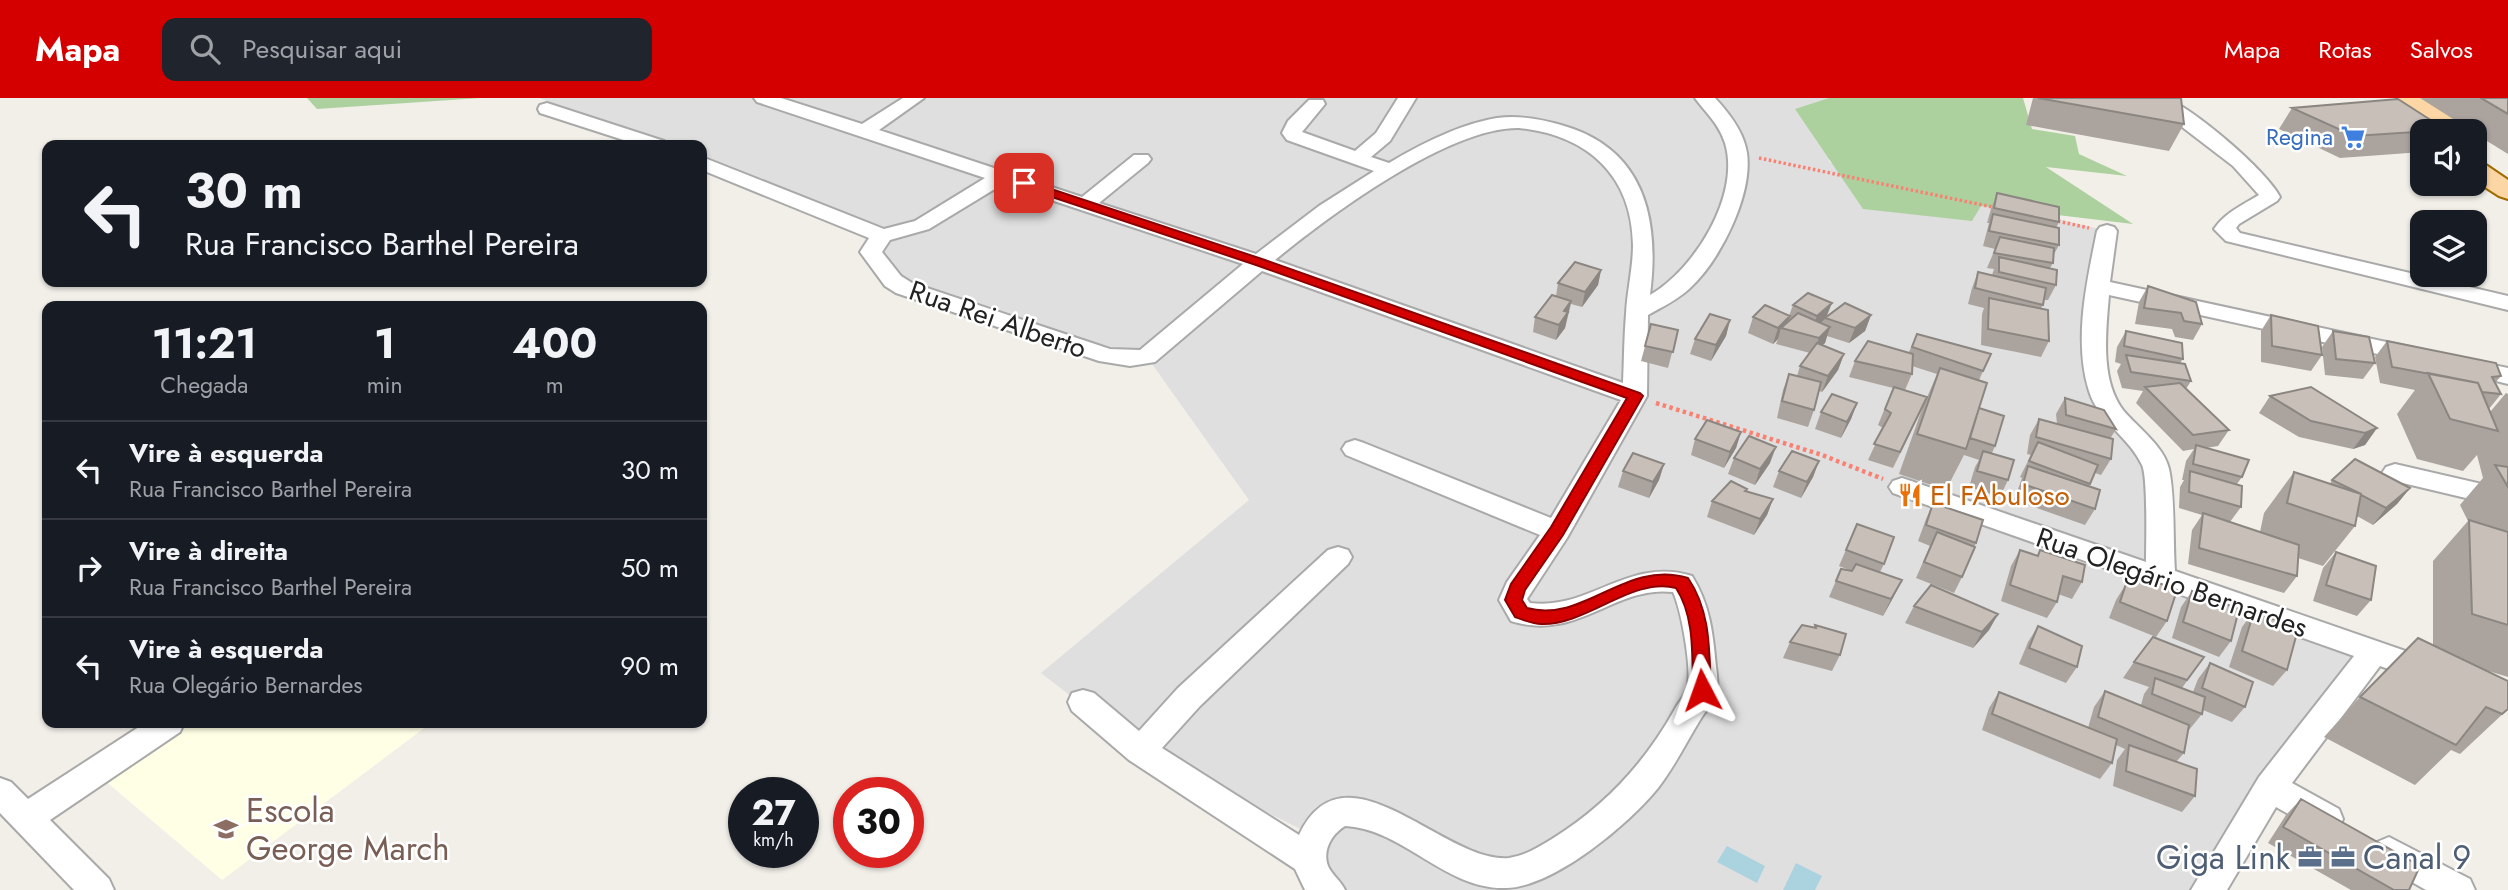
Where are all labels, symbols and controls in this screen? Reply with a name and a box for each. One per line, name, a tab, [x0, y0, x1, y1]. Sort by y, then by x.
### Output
search box	[162, 18, 652, 81]
text: Mapa	[35, 26, 120, 73]
icon: search	[186, 30, 224, 68]
text: Pesquisar aqui	[242, 30, 402, 68]
text: Mapa	[2224, 32, 2280, 67]
text: Rotas	[2318, 32, 2372, 67]
text: Salvos	[2410, 32, 2473, 67]
map controls	[2410, 119, 2487, 287]
button: sound	[2410, 119, 2487, 196]
place label: Regina	[2266, 120, 2333, 154]
supermarket icon: Regina	[2339, 123, 2367, 151]
pin	[994, 153, 1054, 213]
text: 30 m	[185, 156, 303, 226]
icon: arrive	[1005, 164, 1043, 202]
icon: left	[70, 168, 161, 259]
button: layers	[2410, 210, 2487, 287]
text: Rua Francisco Barthel Pereira	[185, 221, 579, 267]
street label: Rua Rei Alberto	[904, 270, 1092, 369]
text: 11:21	[152, 313, 257, 374]
text: 1	[374, 313, 395, 374]
text: 400	[512, 313, 597, 374]
text: Chegada	[160, 368, 248, 402]
text: min	[367, 368, 403, 402]
text: m	[546, 368, 564, 402]
text: Vire à esquerda	[129, 434, 324, 472]
icon: left	[70, 451, 108, 489]
text: 30 m	[621, 451, 679, 489]
text: Rua Francisco Barthel Pereira	[129, 472, 412, 506]
place label: El FAbuloso	[1930, 475, 2070, 516]
restaurant icon: El FAbuloso	[1896, 481, 1924, 509]
street label: Rua Olegário Bernardes	[2031, 517, 2313, 648]
text: Vire à direita	[129, 532, 288, 570]
icon: right	[70, 549, 108, 587]
text: 50 m	[621, 549, 679, 587]
text: Rua Francisco Barthel Pereira	[129, 570, 412, 604]
text: Vire à esquerda	[129, 630, 324, 668]
icon: left	[70, 647, 108, 685]
text: 90 m	[620, 647, 679, 685]
position arrow	[1665, 653, 1739, 727]
text: Rua Olegário Bernardes	[129, 668, 363, 702]
speed limit sign: 30	[833, 777, 924, 868]
place label: Escola George March	[246, 787, 450, 872]
text: 27	[751, 788, 796, 838]
school or university icon: Escola George March	[212, 815, 240, 843]
text: km/h	[753, 827, 794, 853]
place label: Giga Link	[2156, 834, 2290, 881]
place label: Canal 9	[2363, 834, 2471, 881]
office icon: Giga Link	[2296, 843, 2324, 871]
office icon: Canal 9	[2329, 843, 2357, 871]

